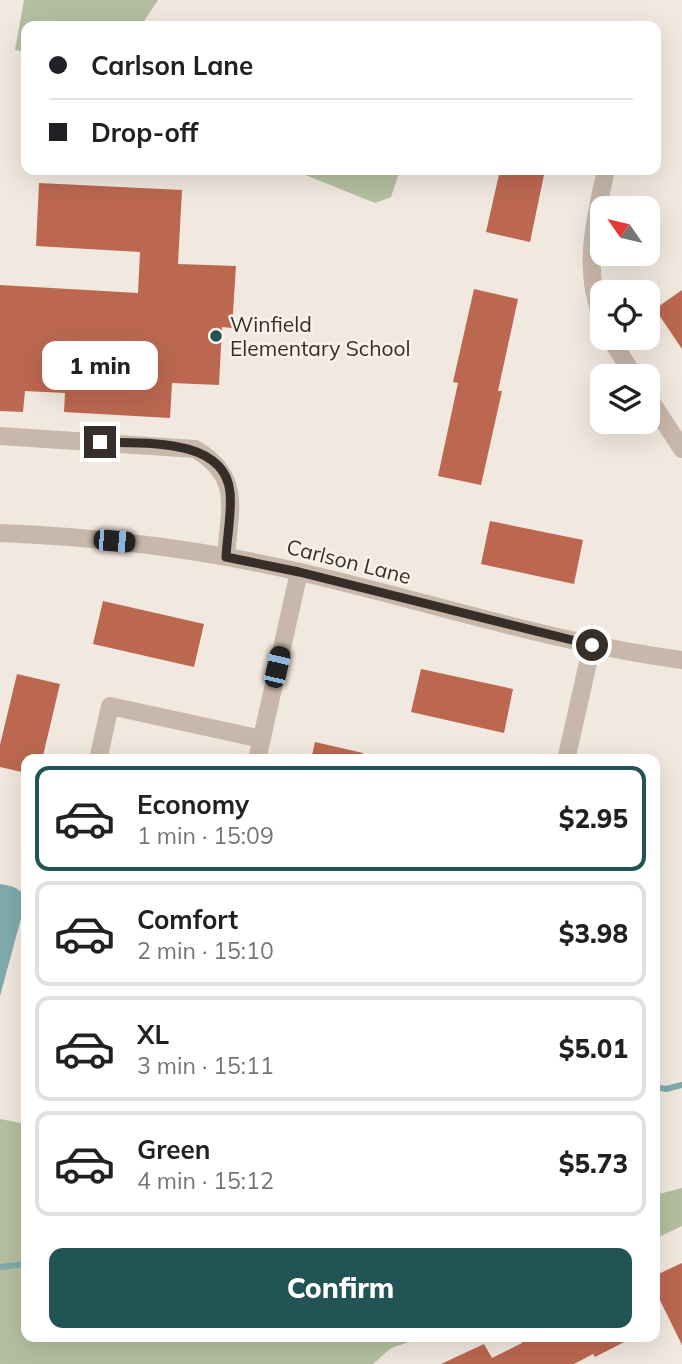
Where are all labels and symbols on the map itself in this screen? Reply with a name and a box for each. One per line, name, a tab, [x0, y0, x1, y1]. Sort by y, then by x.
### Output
north arrow	[590, 196, 660, 266]
place label: Winfield Elementary School	[230, 311, 411, 361]
marker: Winfield Elementary School	[208, 328, 224, 344]
callout: 1 min	[42, 340, 158, 390]
route end	[84, 426, 116, 458]
car	[93, 529, 136, 553]
street label: Carlson Lane	[284, 533, 414, 589]
route start	[576, 629, 608, 661]
car	[263, 644, 292, 690]

